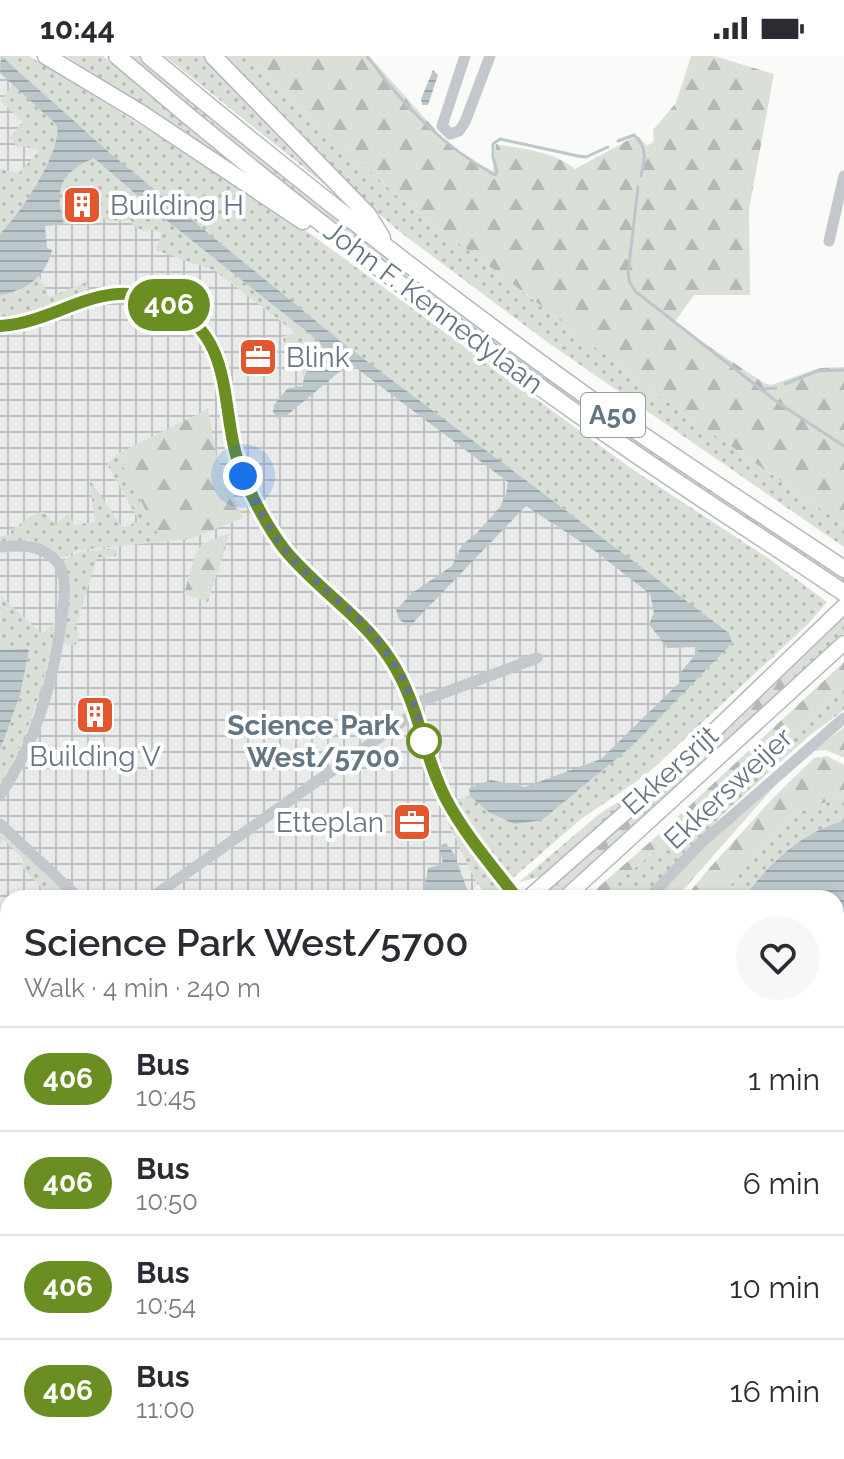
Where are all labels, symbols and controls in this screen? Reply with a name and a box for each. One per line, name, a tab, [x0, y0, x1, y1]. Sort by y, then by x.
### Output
text: 10:44	[40, 11, 115, 46]
building icon: Building H	[61, 184, 103, 226]
place label: Building H	[110, 189, 244, 222]
street label: John F. Kennedylaan	[318, 214, 550, 401]
line badge: 406	[123, 279, 215, 331]
text: 406	[144, 288, 194, 321]
office icon: Blink	[237, 336, 279, 378]
place label: Blink	[286, 341, 350, 374]
road number: A50	[581, 393, 645, 437]
your location	[223, 456, 263, 496]
building icon: Building V	[74, 694, 116, 736]
place label: Science Park West/5700	[227, 709, 400, 774]
street label: Ekkersrijt	[616, 718, 725, 822]
street label: Ekkersweijer	[658, 721, 799, 856]
marker: Science Park West/5700	[407, 724, 441, 758]
place label: Building V	[29, 740, 161, 773]
office icon: Etteplan	[391, 801, 433, 843]
place label: Etteplan	[276, 806, 384, 839]
button: heart	[736, 916, 820, 1000]
text: Science Park West/5700	[24, 920, 469, 965]
text: Walk · 4 min · 240 m	[24, 973, 261, 1003]
text: Bus	[136, 1047, 190, 1082]
text: 406	[43, 1062, 93, 1095]
text: 1 min	[748, 1062, 820, 1097]
text: 10:45	[136, 1082, 196, 1112]
text: Bus	[136, 1151, 190, 1186]
text: 406	[43, 1166, 93, 1199]
text: 6 min	[743, 1166, 820, 1201]
text: 10:50	[136, 1186, 198, 1216]
text: Bus	[136, 1255, 190, 1290]
text: 406	[43, 1270, 93, 1303]
text: 10 min	[730, 1270, 820, 1305]
text: 10:54	[136, 1290, 196, 1320]
text: Bus	[136, 1359, 190, 1394]
text: 406	[43, 1374, 93, 1407]
text: 16 min	[730, 1374, 820, 1409]
text: 11:00	[136, 1394, 195, 1424]

